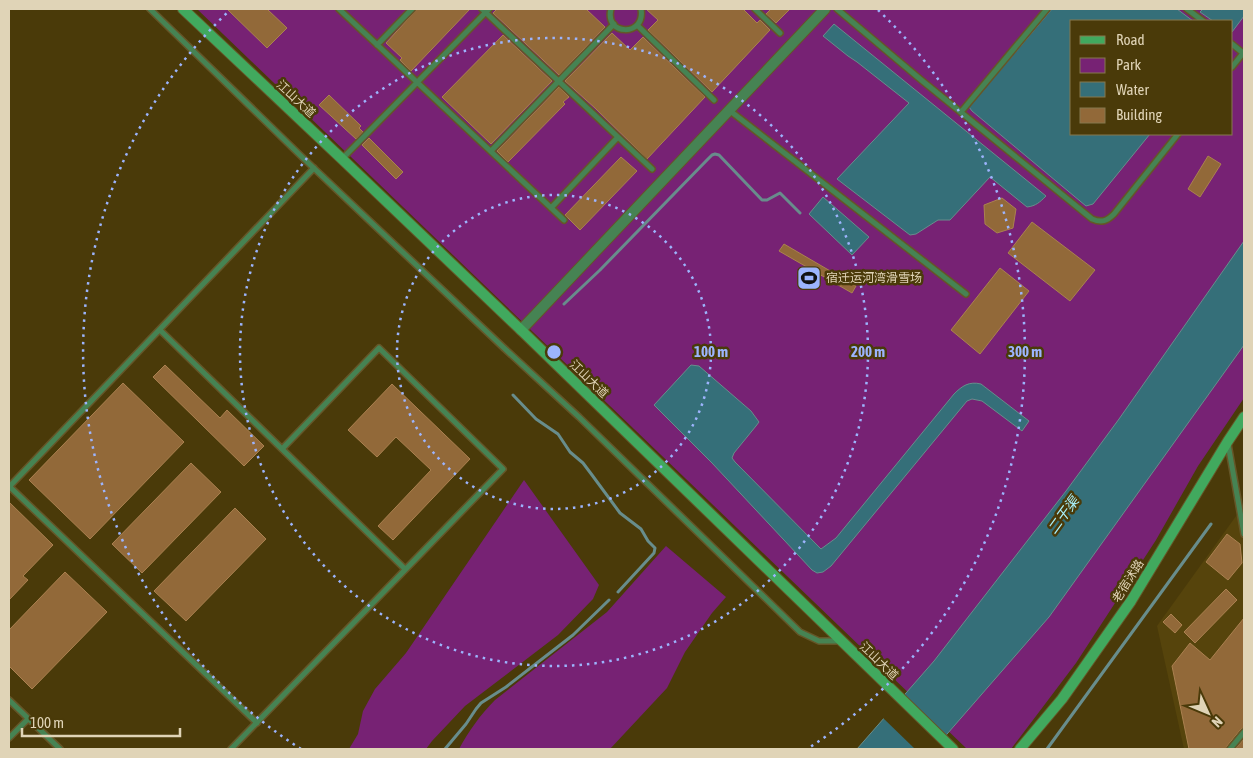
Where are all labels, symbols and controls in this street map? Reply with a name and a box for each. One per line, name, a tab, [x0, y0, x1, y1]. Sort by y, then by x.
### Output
legend	[1070, 20, 1233, 135]
text: Road	[1116, 31, 1145, 48]
text: Park	[1116, 56, 1141, 73]
street label: 江山大道	[274, 78, 318, 120]
text: Water	[1116, 81, 1149, 98]
text: Building	[1116, 106, 1162, 123]
sports icon: 宿迁运河湾滑雪场	[796, 265, 822, 291]
place label: 宿迁运河湾滑雪场	[826, 271, 922, 285]
centre of rings	[545, 343, 563, 361]
text: 100 m	[694, 343, 728, 360]
text: 200 m	[851, 343, 885, 360]
text: 300 m	[1008, 343, 1042, 360]
street label: 江山大道	[567, 357, 611, 401]
water label: 二干渠	[1044, 492, 1083, 537]
street label: 老宿沭路	[1109, 557, 1147, 605]
street label: 江山大道	[857, 639, 901, 683]
north arrow	[1183, 688, 1233, 738]
scale bar	[22, 706, 180, 738]
text: 100 m	[30, 714, 64, 731]
text: N	[1209, 714, 1226, 731]

